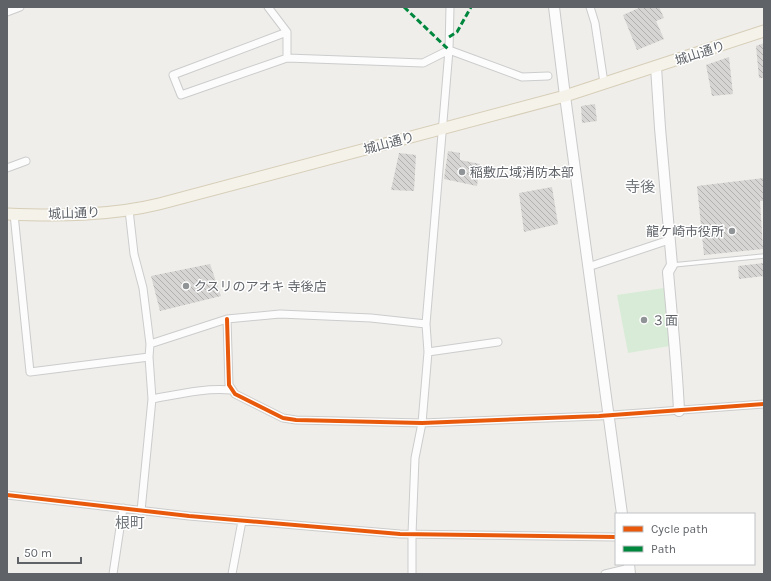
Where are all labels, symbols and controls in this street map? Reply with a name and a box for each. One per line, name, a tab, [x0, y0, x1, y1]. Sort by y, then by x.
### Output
street label: 城山通り	[673, 38, 727, 68]
street label: 城山通り	[362, 129, 416, 157]
place label: 稲敷広域消防本部	[470, 165, 574, 180]
marker: 稲敷広域消防本部	[457, 167, 467, 177]
district label: 寺後	[625, 178, 655, 196]
street label: 城山通り	[48, 205, 100, 221]
place label: 龍ケ崎市役所	[646, 224, 724, 239]
marker: 龍ケ崎市役所	[727, 226, 737, 236]
place label: クスリのアオキ 寺後店	[194, 279, 327, 294]
marker: クスリのアオキ 寺後店	[181, 281, 191, 291]
place label: ３面	[652, 313, 678, 328]
marker: ３面	[639, 315, 649, 325]
legend	[615, 513, 755, 565]
district label: 根町	[115, 514, 145, 532]
text: Cycle path	[651, 522, 708, 536]
scale bar	[18, 539, 81, 565]
text: Path	[651, 542, 676, 556]
text: 50 m	[24, 546, 52, 560]

